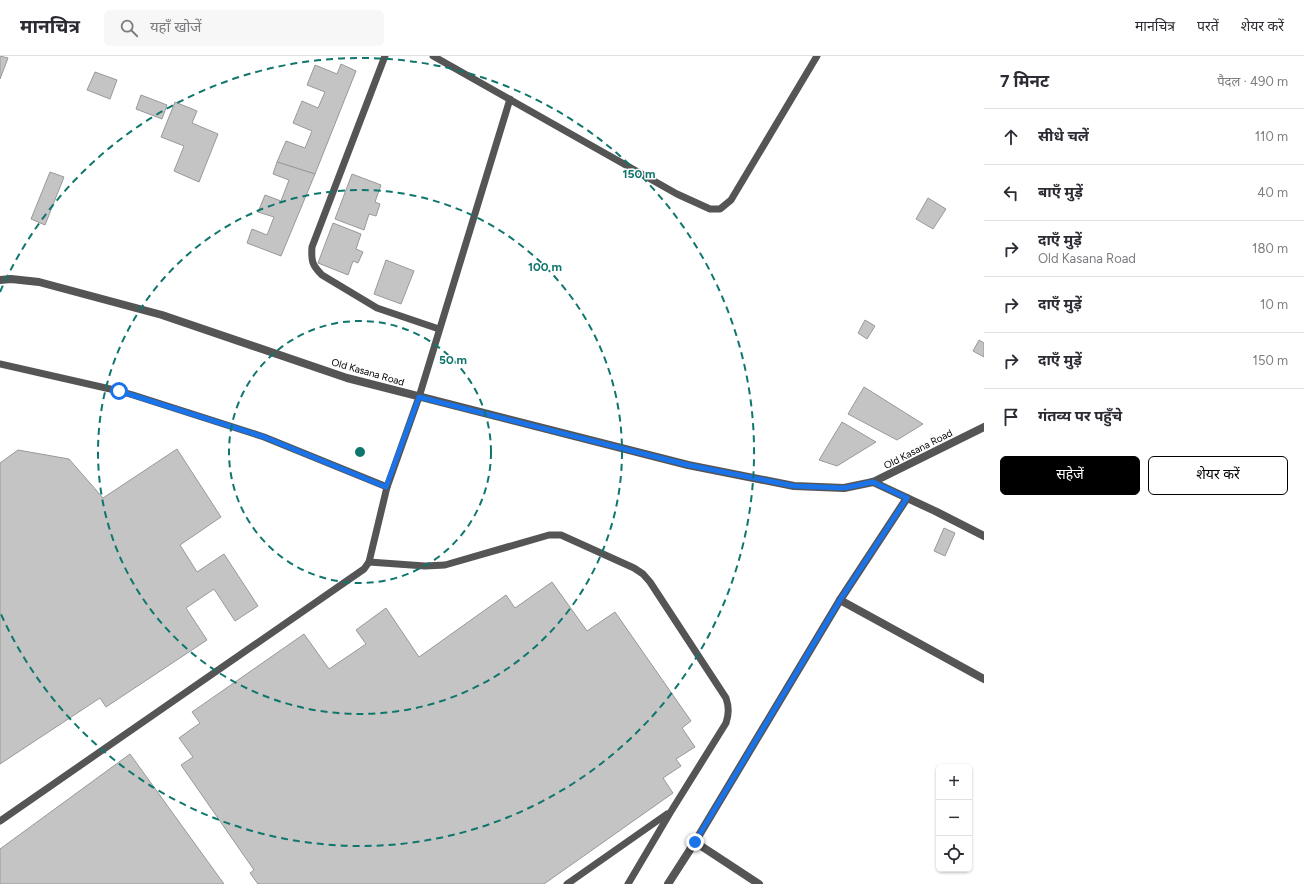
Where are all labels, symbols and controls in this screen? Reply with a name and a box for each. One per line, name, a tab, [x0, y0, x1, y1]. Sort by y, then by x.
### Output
search box	[104, 10, 384, 46]
text: मानचित्र	[20, 15, 80, 38]
icon: search	[118, 17, 140, 39]
text: यहाँ खोजें	[150, 18, 201, 36]
text: मानचित्र	[1135, 18, 1175, 35]
text: परतें	[1197, 18, 1219, 35]
text: शेयर करें	[1241, 18, 1284, 35]
text: 7 मिनट	[1000, 71, 1049, 91]
text: पैदल · 490 m	[1217, 74, 1288, 89]
icon: ahead	[1000, 126, 1022, 148]
text: सीधे चलें	[1038, 127, 1089, 145]
text: 110 m	[1255, 129, 1288, 144]
text: 150 m	[622, 167, 656, 181]
icon: left	[1000, 182, 1022, 204]
text: बाएँ मुड़ें	[1038, 183, 1083, 201]
text: 40 m	[1257, 185, 1288, 200]
text: दाएँ मुड़ें	[1038, 231, 1082, 249]
icon: right	[1000, 238, 1022, 260]
text: 180 m	[1252, 241, 1288, 256]
text: Old Kasana Road	[1038, 251, 1136, 266]
text: 100 m	[528, 260, 562, 274]
icon: right	[1000, 294, 1022, 316]
text: दाएँ मुड़ें	[1038, 295, 1082, 313]
text: 10 m	[1260, 297, 1288, 312]
icon: right	[1000, 350, 1022, 372]
text: दाएँ मुड़ें	[1038, 351, 1082, 369]
text: 50 m	[439, 353, 467, 367]
text: 150 m	[1253, 353, 1288, 368]
street label: Old Kasana Road	[330, 355, 406, 389]
route start	[110, 382, 128, 400]
icon: arrive	[1000, 406, 1022, 428]
text: गंतव्य पर पहुँचे	[1038, 407, 1122, 425]
street label: Old Kasana Road	[881, 426, 955, 472]
centre of rings	[353, 445, 367, 459]
button: सहेजें	[1000, 456, 1140, 495]
button: शेयर करें	[1148, 456, 1288, 495]
map controls	[936, 764, 972, 872]
button: +	[936, 764, 972, 800]
button: −	[936, 800, 972, 836]
route end	[686, 833, 704, 851]
button: locate	[936, 836, 972, 872]

